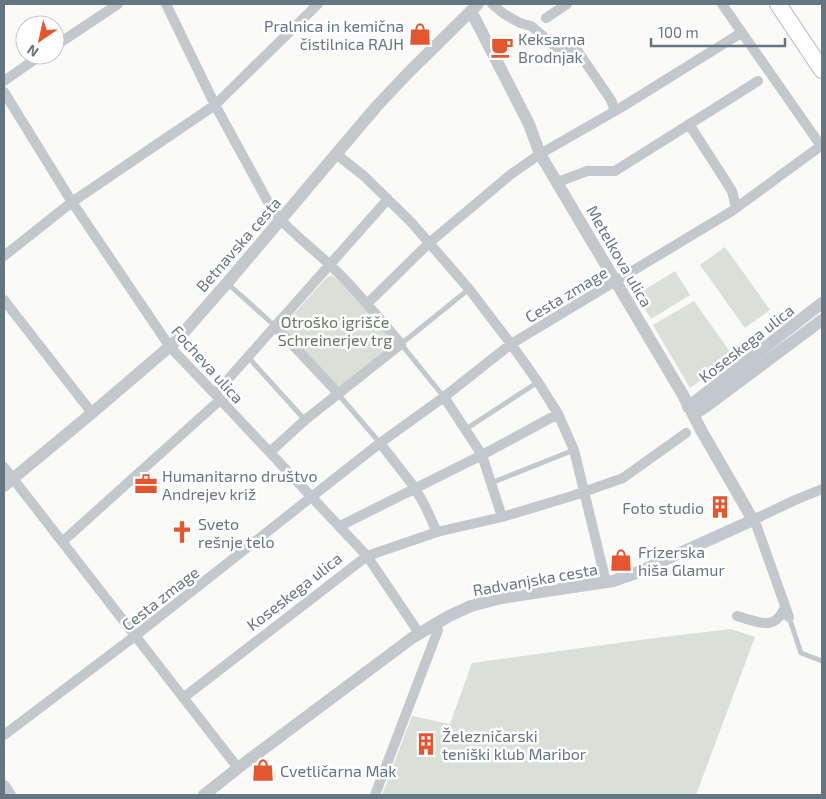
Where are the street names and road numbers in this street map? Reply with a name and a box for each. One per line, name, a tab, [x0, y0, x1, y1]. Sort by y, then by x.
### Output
street label: Betnavska cesta	[192, 193, 284, 295]
street label: Metelkova ulica	[583, 202, 657, 310]
street label: Cesta zmage	[521, 262, 611, 326]
street label: Koseskega ulica	[695, 300, 797, 386]
street label: Focheva ulica	[168, 321, 248, 407]
street label: Koseskega ulica	[243, 548, 345, 634]
street label: Radvanjska cesta	[471, 559, 599, 600]
street label: Cesta zmage	[118, 562, 202, 634]

